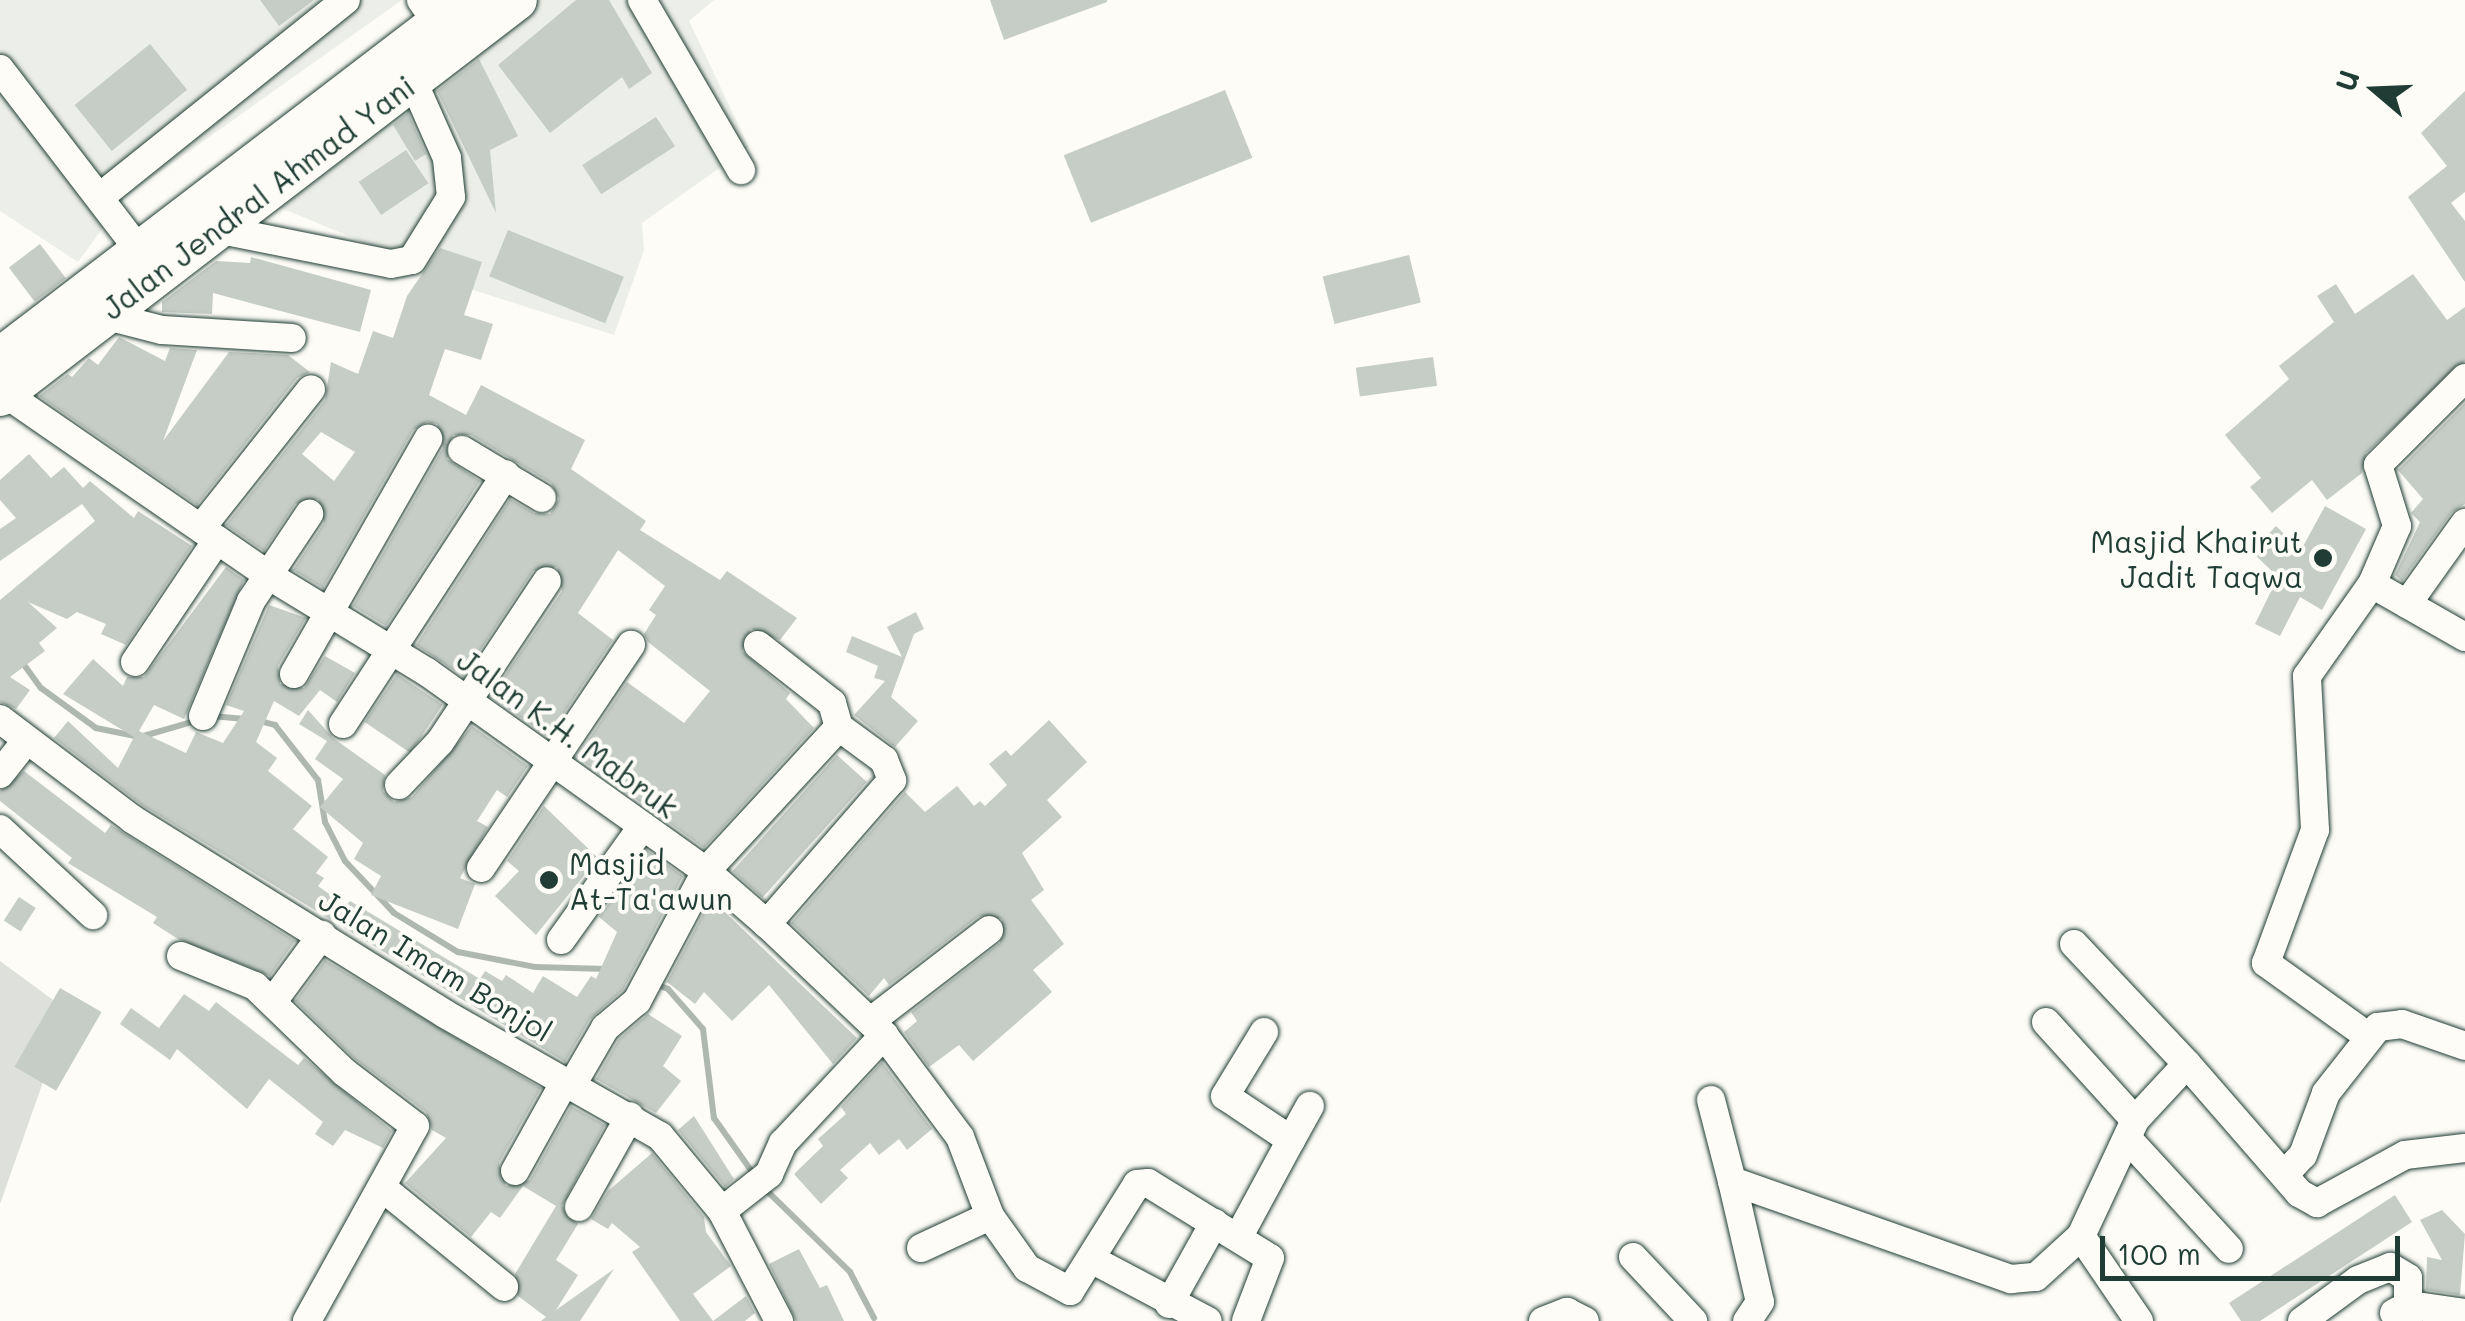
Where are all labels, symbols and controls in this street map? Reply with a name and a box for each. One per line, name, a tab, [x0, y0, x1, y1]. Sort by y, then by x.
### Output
north arrow	[2325, 40, 2425, 140]
text: U	[2326, 65, 2367, 95]
street label: Jalan Jendral Ahmad Yani	[95, 68, 421, 326]
place label: Masjid Khairut Jadit Taqwa	[2090, 523, 2303, 594]
marker: Masjid Khairut Jadit Taqwa	[2312, 547, 2334, 569]
street label: Jalan K.H. Mabruk	[451, 641, 685, 825]
place label: Masjid At-Ta'awun	[569, 845, 733, 916]
marker: Masjid At-Ta'awun	[538, 869, 560, 891]
street label: Jalan Imam Bonjol	[313, 881, 559, 1049]
scale bar	[2105, 1216, 2405, 1278]
text: 100 m	[2117, 1233, 2201, 1273]

